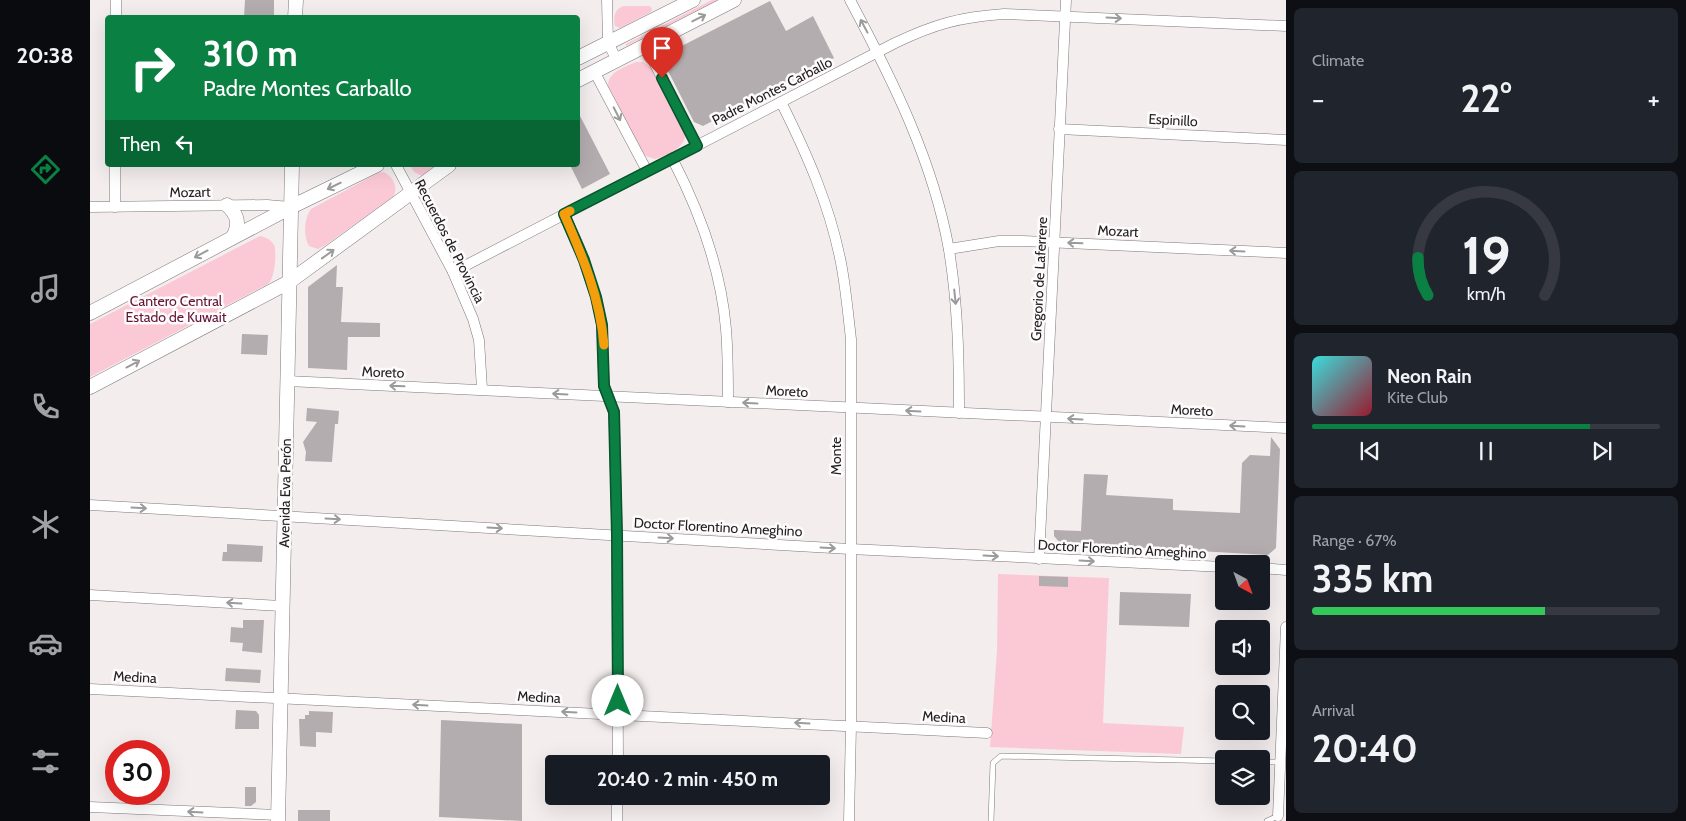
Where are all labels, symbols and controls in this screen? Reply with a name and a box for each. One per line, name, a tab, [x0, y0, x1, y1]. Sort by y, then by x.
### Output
one-way arrow	[691, 13, 706, 22]
one-way arrow	[1105, 14, 1121, 23]
one-way arrow	[859, 19, 868, 34]
pin	[641, 27, 683, 78]
text: 310 m	[203, 32, 298, 75]
icon: arrive	[648, 34, 676, 62]
icon: right	[120, 35, 185, 100]
text: 20:38	[16, 42, 74, 69]
text: Climate	[1312, 51, 1364, 70]
street label: Padre Montes Carballo	[709, 53, 835, 129]
text: Padre Montes Carballo	[203, 75, 412, 102]
text: 22°	[1460, 75, 1512, 122]
text: −	[1312, 82, 1324, 116]
text: +	[1648, 82, 1660, 116]
one-way arrow	[613, 106, 622, 121]
street label: Espinillo	[1148, 110, 1198, 130]
icon: left	[171, 130, 199, 158]
text: Then	[120, 133, 161, 156]
icon: directions	[28, 152, 63, 187]
street label: Recuerdos de Provincia	[411, 176, 489, 306]
one-way arrow	[327, 182, 342, 191]
street label: Mozart	[169, 183, 211, 201]
street label: Gregorio de Laferrere	[1027, 216, 1051, 342]
street label: Mozart	[1097, 221, 1139, 241]
text: 19	[1462, 224, 1510, 287]
one-way arrow	[1067, 238, 1084, 248]
one-way arrow	[1230, 246, 1246, 255]
one-way arrow	[321, 248, 334, 259]
one-way arrow	[194, 250, 209, 259]
icon: music	[28, 271, 63, 306]
text: km/h	[1466, 283, 1506, 304]
one-way arrow	[950, 289, 960, 305]
park label: Cantero Central Estado de Kuwait	[125, 292, 227, 326]
one-way arrow	[125, 359, 140, 368]
street label: Moreto	[361, 362, 405, 382]
text: Neon Rain	[1387, 365, 1472, 388]
one-way arrow	[390, 381, 406, 391]
street label: Moreto	[765, 381, 809, 401]
text: Kite Club	[1387, 388, 1448, 407]
icon: phone	[28, 389, 63, 424]
one-way arrow	[552, 390, 568, 399]
one-way arrow	[743, 399, 759, 408]
street label: Moreto	[1170, 400, 1214, 420]
one-way arrow	[905, 407, 921, 416]
one-way arrow	[1067, 414, 1083, 423]
one-way arrow	[1230, 421, 1246, 431]
street label: Monte	[827, 437, 845, 475]
icon: previous	[1356, 437, 1384, 465]
icon: pause	[1472, 437, 1500, 465]
icon: next	[1588, 437, 1616, 465]
street label: Avenida Eva Perón	[275, 438, 295, 548]
one-way arrow	[130, 503, 146, 512]
icon: climate	[28, 507, 63, 542]
one-way arrow	[324, 514, 340, 523]
street label: Doctor Florentino Ameghino	[633, 514, 803, 540]
one-way arrow	[487, 523, 503, 532]
text: Range · 67%	[1312, 531, 1397, 550]
one-way arrow	[658, 534, 674, 543]
street label: Doctor Florentino Ameghino	[1037, 536, 1207, 562]
one-way arrow	[820, 543, 836, 552]
one-way arrow	[982, 552, 998, 561]
north arrow	[1215, 555, 1270, 610]
map controls	[1215, 555, 1270, 805]
text: 335 km	[1312, 555, 1433, 602]
one-way arrow	[1079, 556, 1095, 565]
one-way arrow	[226, 599, 242, 608]
button: sound	[1215, 620, 1270, 675]
icon: car	[28, 626, 63, 661]
street label: Medina	[113, 667, 158, 687]
position arrow	[591, 674, 643, 726]
button: search	[1215, 685, 1270, 740]
street label: Medina	[517, 687, 562, 707]
one-way arrow	[412, 700, 428, 709]
text: Arrival	[1312, 701, 1355, 720]
street label: Medina	[922, 707, 967, 727]
one-way arrow	[562, 708, 578, 717]
one-way arrow	[794, 718, 810, 728]
text: 20:40	[1312, 725, 1418, 772]
speed limit sign: 30	[105, 740, 170, 805]
icon: filters	[28, 744, 63, 779]
button: layers	[1215, 750, 1270, 805]
text: 20:40 · 2 min · 450 m	[597, 768, 778, 791]
one-way arrow	[187, 807, 203, 816]

